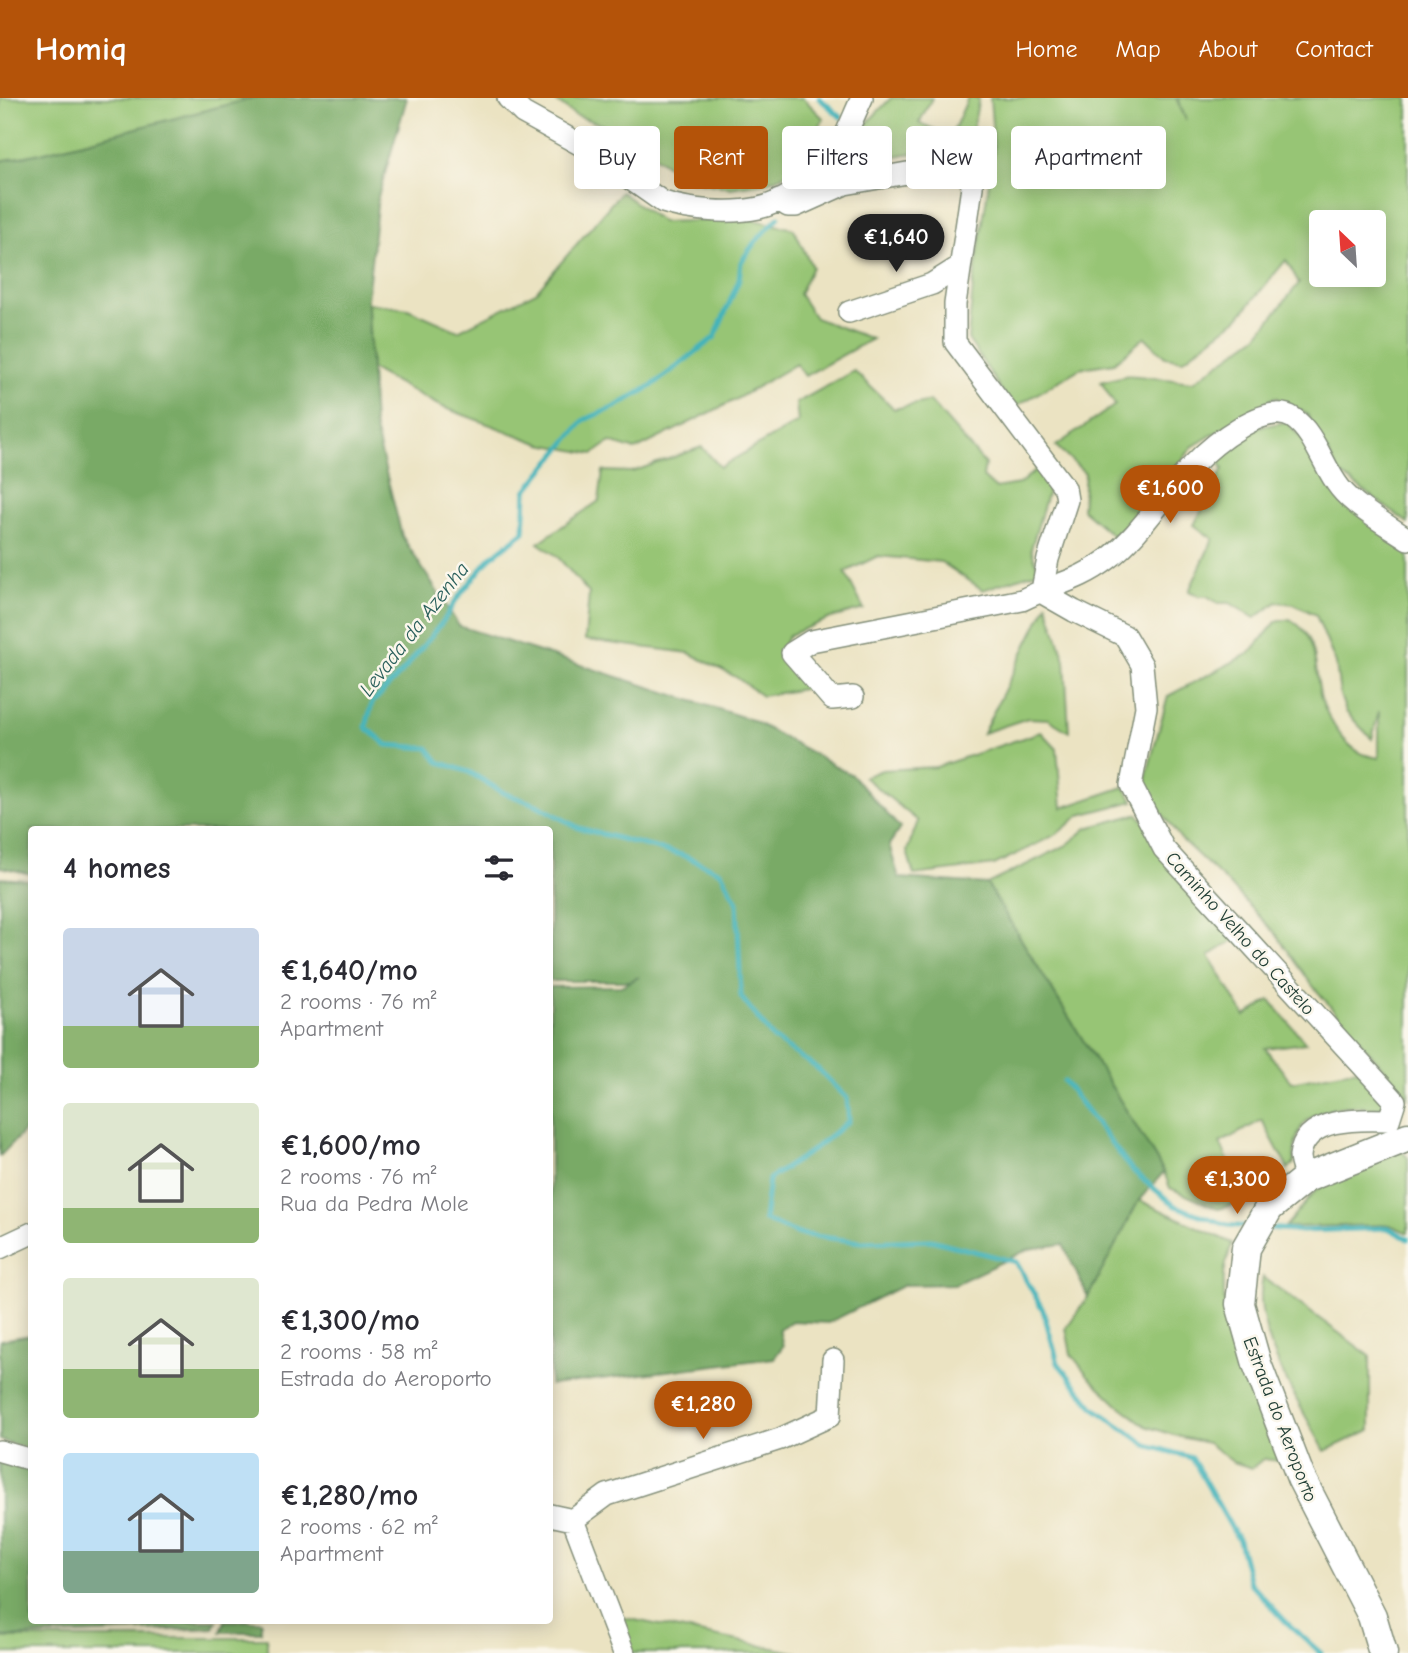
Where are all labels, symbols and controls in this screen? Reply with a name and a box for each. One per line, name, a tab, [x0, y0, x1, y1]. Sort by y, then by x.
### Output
text: Homiq	[35, 30, 127, 68]
text: Home	[1016, 35, 1077, 63]
text: Map	[1115, 35, 1161, 63]
text: About	[1199, 35, 1257, 63]
text: Contact	[1295, 35, 1373, 63]
chip: Buy	[574, 126, 660, 189]
chip: Rent	[674, 126, 768, 189]
chip: Filters	[782, 126, 892, 189]
chip: New	[906, 126, 997, 189]
chip: Apartment	[1011, 126, 1166, 189]
north arrow	[1309, 210, 1386, 287]
map controls	[1309, 210, 1386, 287]
pin: €1,640	[839, 214, 953, 274]
text: €1,640	[863, 223, 929, 250]
pin: €1,600	[1113, 466, 1227, 525]
text: €1,600	[1136, 474, 1204, 501]
water label: Levada da Azenha	[354, 557, 474, 701]
street label: Caminho Velho do Castelo	[1161, 847, 1319, 1020]
icon: filters	[480, 849, 518, 887]
text: 4 homes	[63, 851, 170, 886]
text: €1,640/mo	[280, 953, 418, 988]
icon: home	[119, 956, 203, 1040]
text: 2 rooms · 76 m²	[280, 988, 436, 1015]
text: Apartment	[280, 1015, 383, 1042]
text: €1,600/mo	[280, 1128, 421, 1163]
icon: home	[119, 1131, 203, 1215]
pin: €1,300	[1180, 1156, 1294, 1216]
text: 2 rooms · 76 m²	[280, 1163, 436, 1190]
text: €1,300	[1204, 1165, 1270, 1192]
text: Rua da Pedra Mole	[280, 1190, 469, 1217]
text: €1,300/mo	[280, 1303, 420, 1338]
icon: home	[119, 1306, 203, 1390]
street label: Estrada do Aeroporto	[1238, 1334, 1322, 1505]
text: 2 rooms · 58 m²	[280, 1338, 438, 1365]
text: Estrada do Aeroporto	[280, 1365, 492, 1392]
pin: €1,280	[646, 1382, 760, 1441]
text: €1,280	[670, 1390, 736, 1417]
text: €1,280/mo	[280, 1478, 418, 1513]
icon: home	[119, 1481, 203, 1565]
text: 2 rooms · 62 m²	[280, 1513, 438, 1540]
text: Apartment	[280, 1540, 383, 1567]

